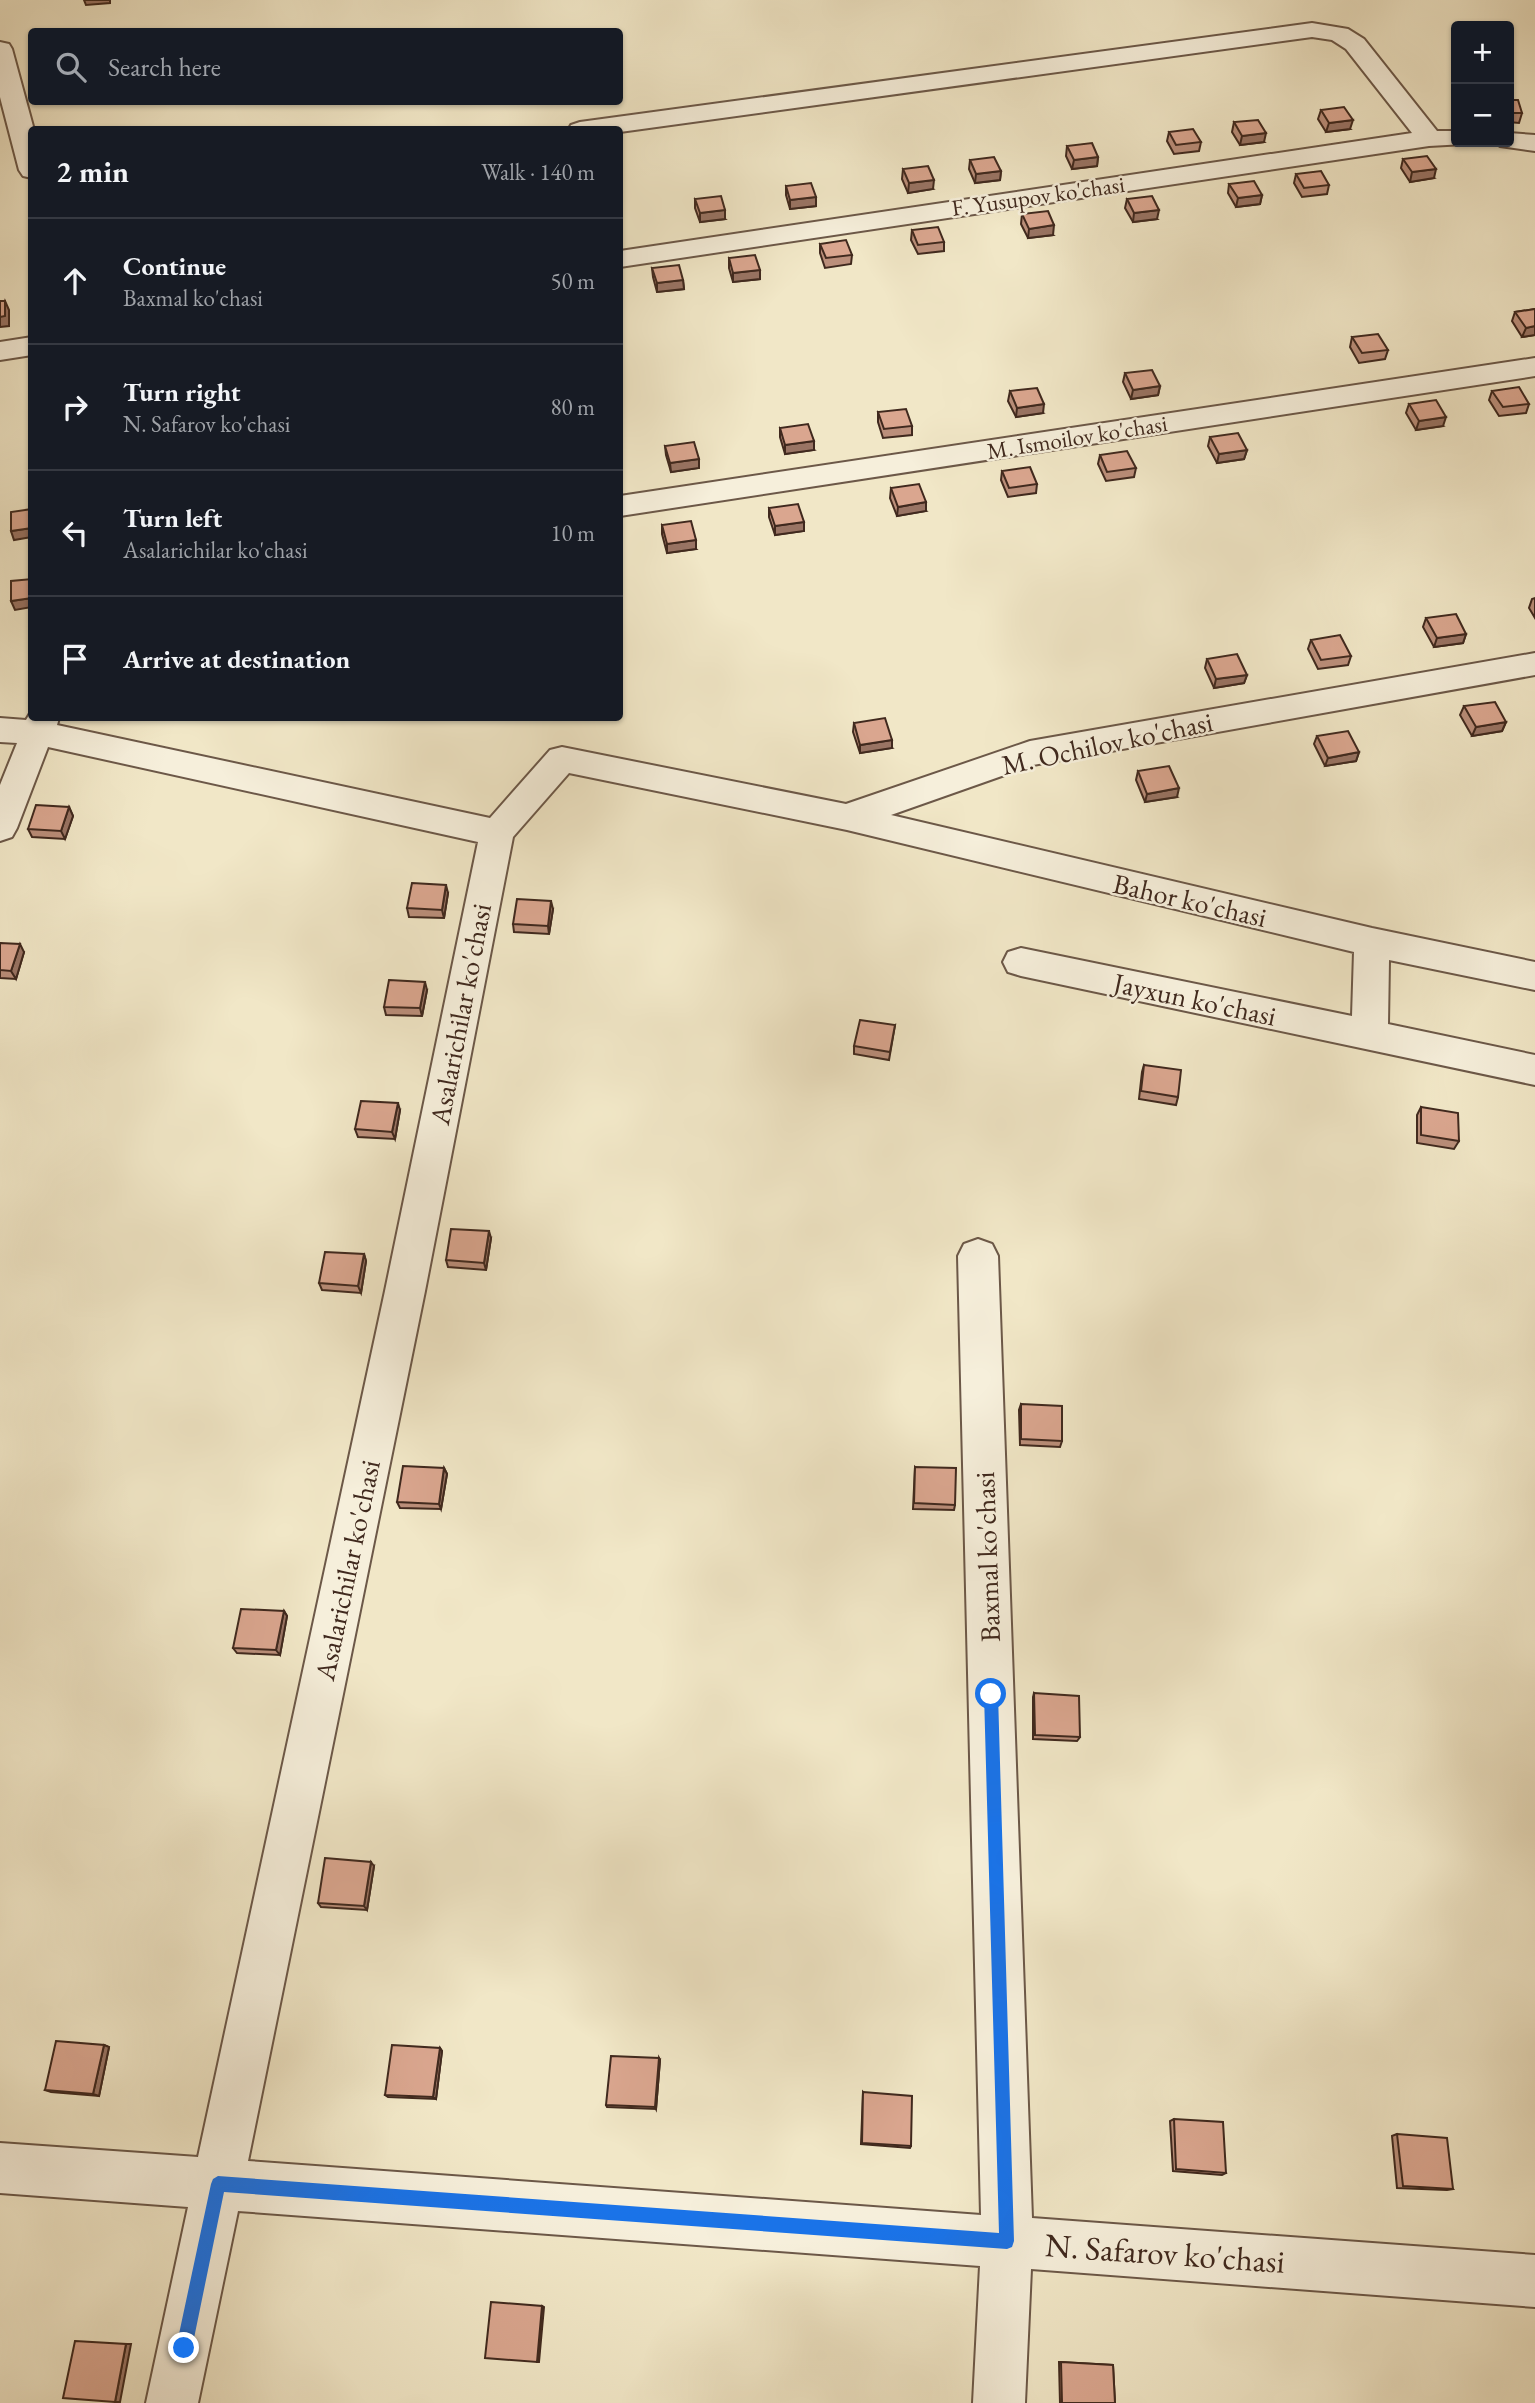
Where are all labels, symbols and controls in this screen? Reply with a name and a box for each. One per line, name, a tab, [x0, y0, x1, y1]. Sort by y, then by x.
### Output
map controls	[1451, 21, 1514, 147]
button: +	[1451, 21, 1514, 84]
search box	[28, 28, 623, 105]
icon: search	[52, 48, 90, 86]
text: Search here	[108, 50, 221, 84]
button: −	[1451, 84, 1514, 147]
text: 2 min	[56, 152, 129, 191]
text: Walk · 140 m	[481, 157, 595, 187]
street label: F. Yusupov ko'chasi	[950, 169, 1127, 223]
text: Continue	[123, 249, 226, 283]
icon: ahead	[56, 262, 94, 300]
text: 50 m	[550, 266, 595, 296]
text: Baxmal ko'chasi	[123, 283, 263, 313]
text: Turn right	[123, 375, 241, 409]
icon: right	[56, 388, 94, 426]
text: 80 m	[550, 392, 595, 422]
street label: M. Ismoilov ko'chasi	[985, 408, 1170, 466]
text: N. Safarov ko'chasi	[123, 409, 291, 439]
text: Turn left	[123, 501, 222, 535]
icon: left	[56, 514, 94, 552]
text: 10 m	[550, 518, 595, 548]
text: Asalarichilar ko'chasi	[123, 535, 308, 565]
icon: arrive	[56, 640, 94, 678]
text: Arrive at destination	[123, 642, 350, 676]
street label: M. Ochilov ko'chasi	[998, 703, 1216, 783]
street label: Bahor ko'chasi	[1110, 865, 1270, 935]
street label: Asalarichilar ko'chasi	[421, 900, 499, 1129]
street label: Jayxun ko'chasi	[1108, 964, 1280, 1034]
street label: Asalarichilar ko'chasi	[306, 1456, 388, 1685]
street label: Baxmal ko'chasi	[966, 1471, 1008, 1643]
route start	[975, 1678, 1006, 1709]
street label: N. Safarov ko'chasi	[1044, 2223, 1286, 2283]
route end	[168, 2332, 199, 2363]

